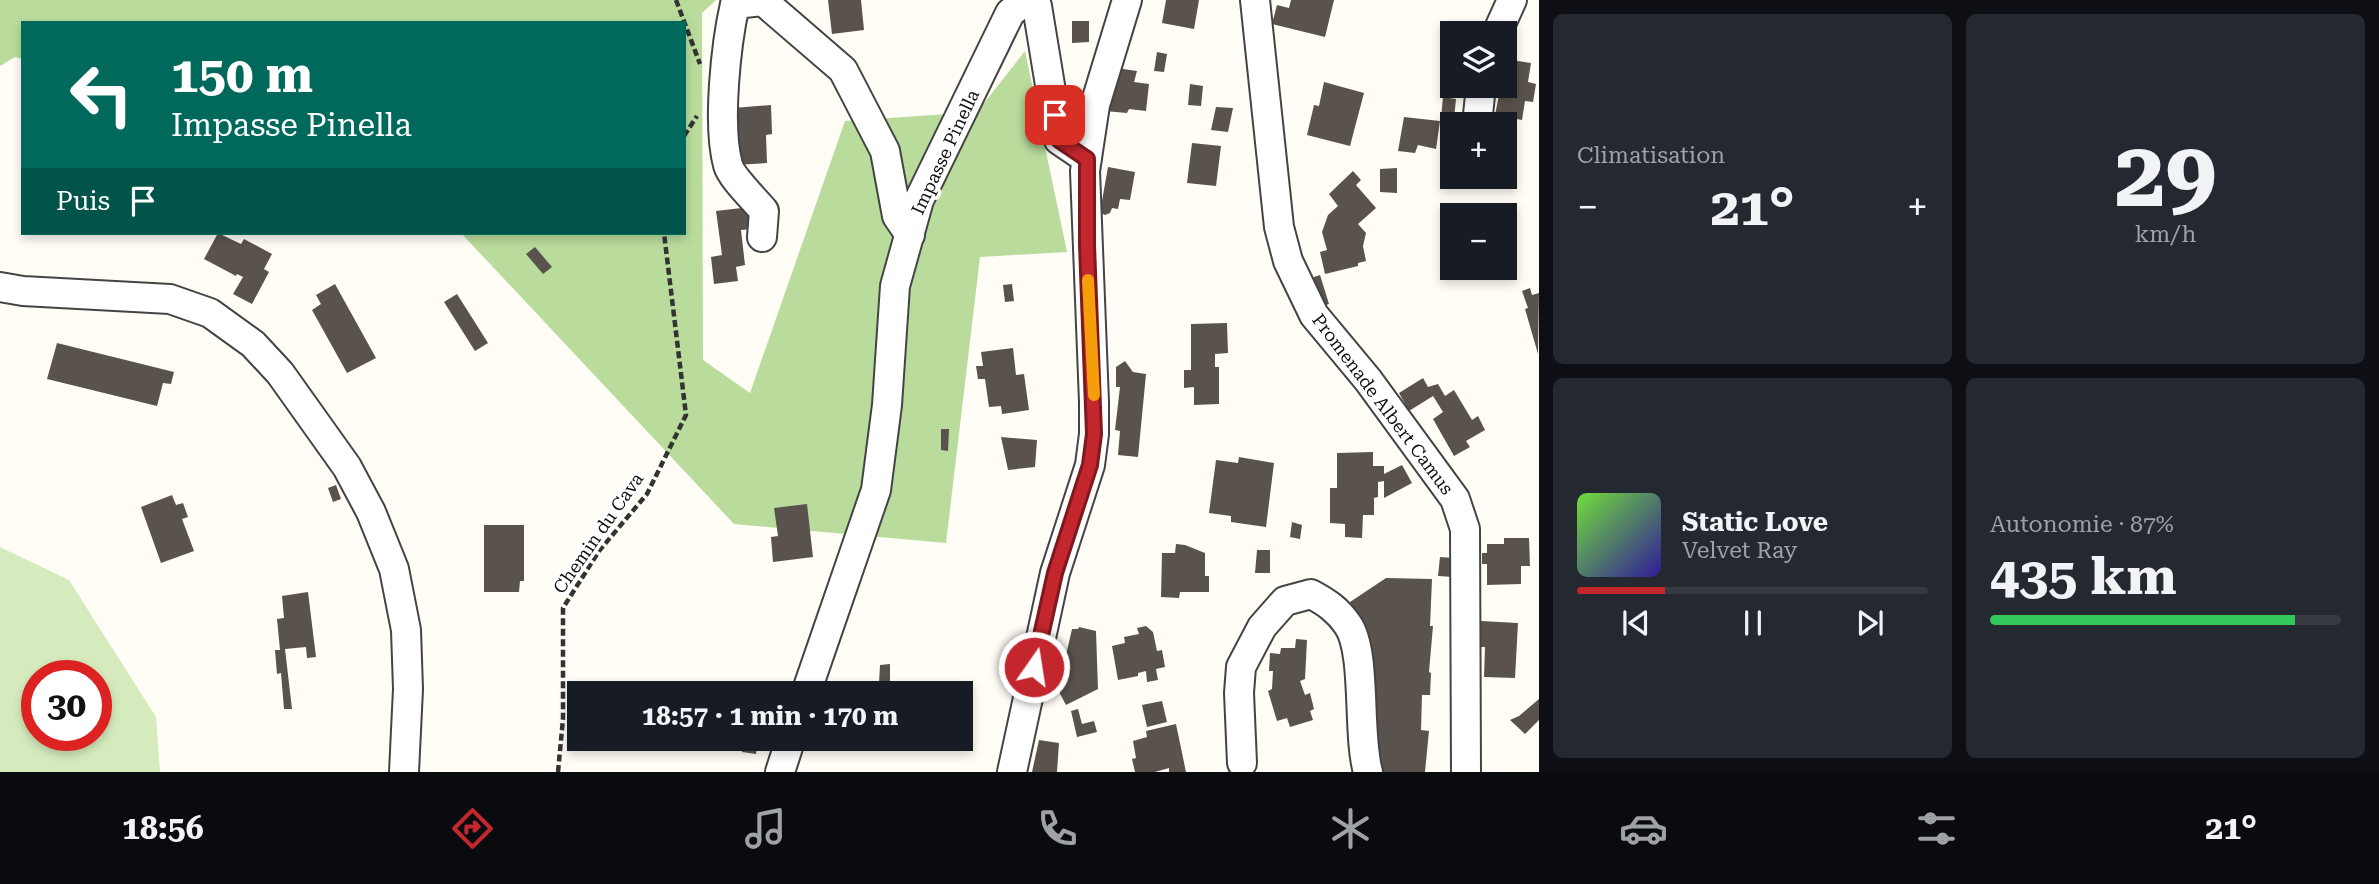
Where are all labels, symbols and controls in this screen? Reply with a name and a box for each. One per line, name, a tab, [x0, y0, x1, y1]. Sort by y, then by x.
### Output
map controls	[1440, 21, 1517, 280]
button: layers	[1440, 21, 1517, 98]
text: 150 m	[171, 47, 313, 104]
icon: left	[56, 49, 147, 140]
pin	[1025, 85, 1085, 145]
street label: Impasse Pinella	[907, 86, 983, 218]
icon: arrive	[1036, 96, 1074, 134]
text: Impasse Pinella	[171, 106, 412, 144]
button: +	[1440, 112, 1517, 189]
text: 29	[2115, 122, 2216, 228]
text: Climatisation	[1577, 142, 1725, 169]
text: 21°	[1710, 177, 1795, 238]
icon: arrive	[124, 182, 162, 220]
text: −	[1577, 185, 1598, 229]
text: +	[1907, 185, 1928, 229]
text: Puis	[56, 186, 110, 216]
button: −	[1440, 203, 1517, 280]
text: km/h	[2135, 221, 2196, 248]
street label: Promenade Albert Camus	[1308, 309, 1458, 499]
street label: Chemin du Cava	[549, 469, 647, 597]
text: Static Love	[1682, 507, 1828, 537]
text: Autonomie · 87%	[1990, 511, 2174, 538]
text: Velvet Ray	[1682, 537, 1797, 564]
text: 435 km	[1990, 546, 2177, 607]
icon: previous	[1617, 604, 1655, 642]
icon: pause	[1734, 604, 1772, 642]
icon: next	[1851, 604, 1889, 642]
position arrow	[997, 630, 1071, 704]
speed limit sign: 30	[21, 660, 112, 751]
text: 18:57 · 1 min · 170 m	[642, 701, 898, 731]
icon: directions	[448, 804, 497, 853]
icon: music	[741, 804, 790, 853]
icon: phone	[1033, 804, 1082, 853]
icon: climate	[1326, 804, 1375, 853]
icon: car	[1619, 804, 1668, 853]
icon: filters	[1912, 804, 1961, 853]
text: 18:56	[122, 809, 204, 847]
text: 21°	[2205, 809, 2257, 847]

